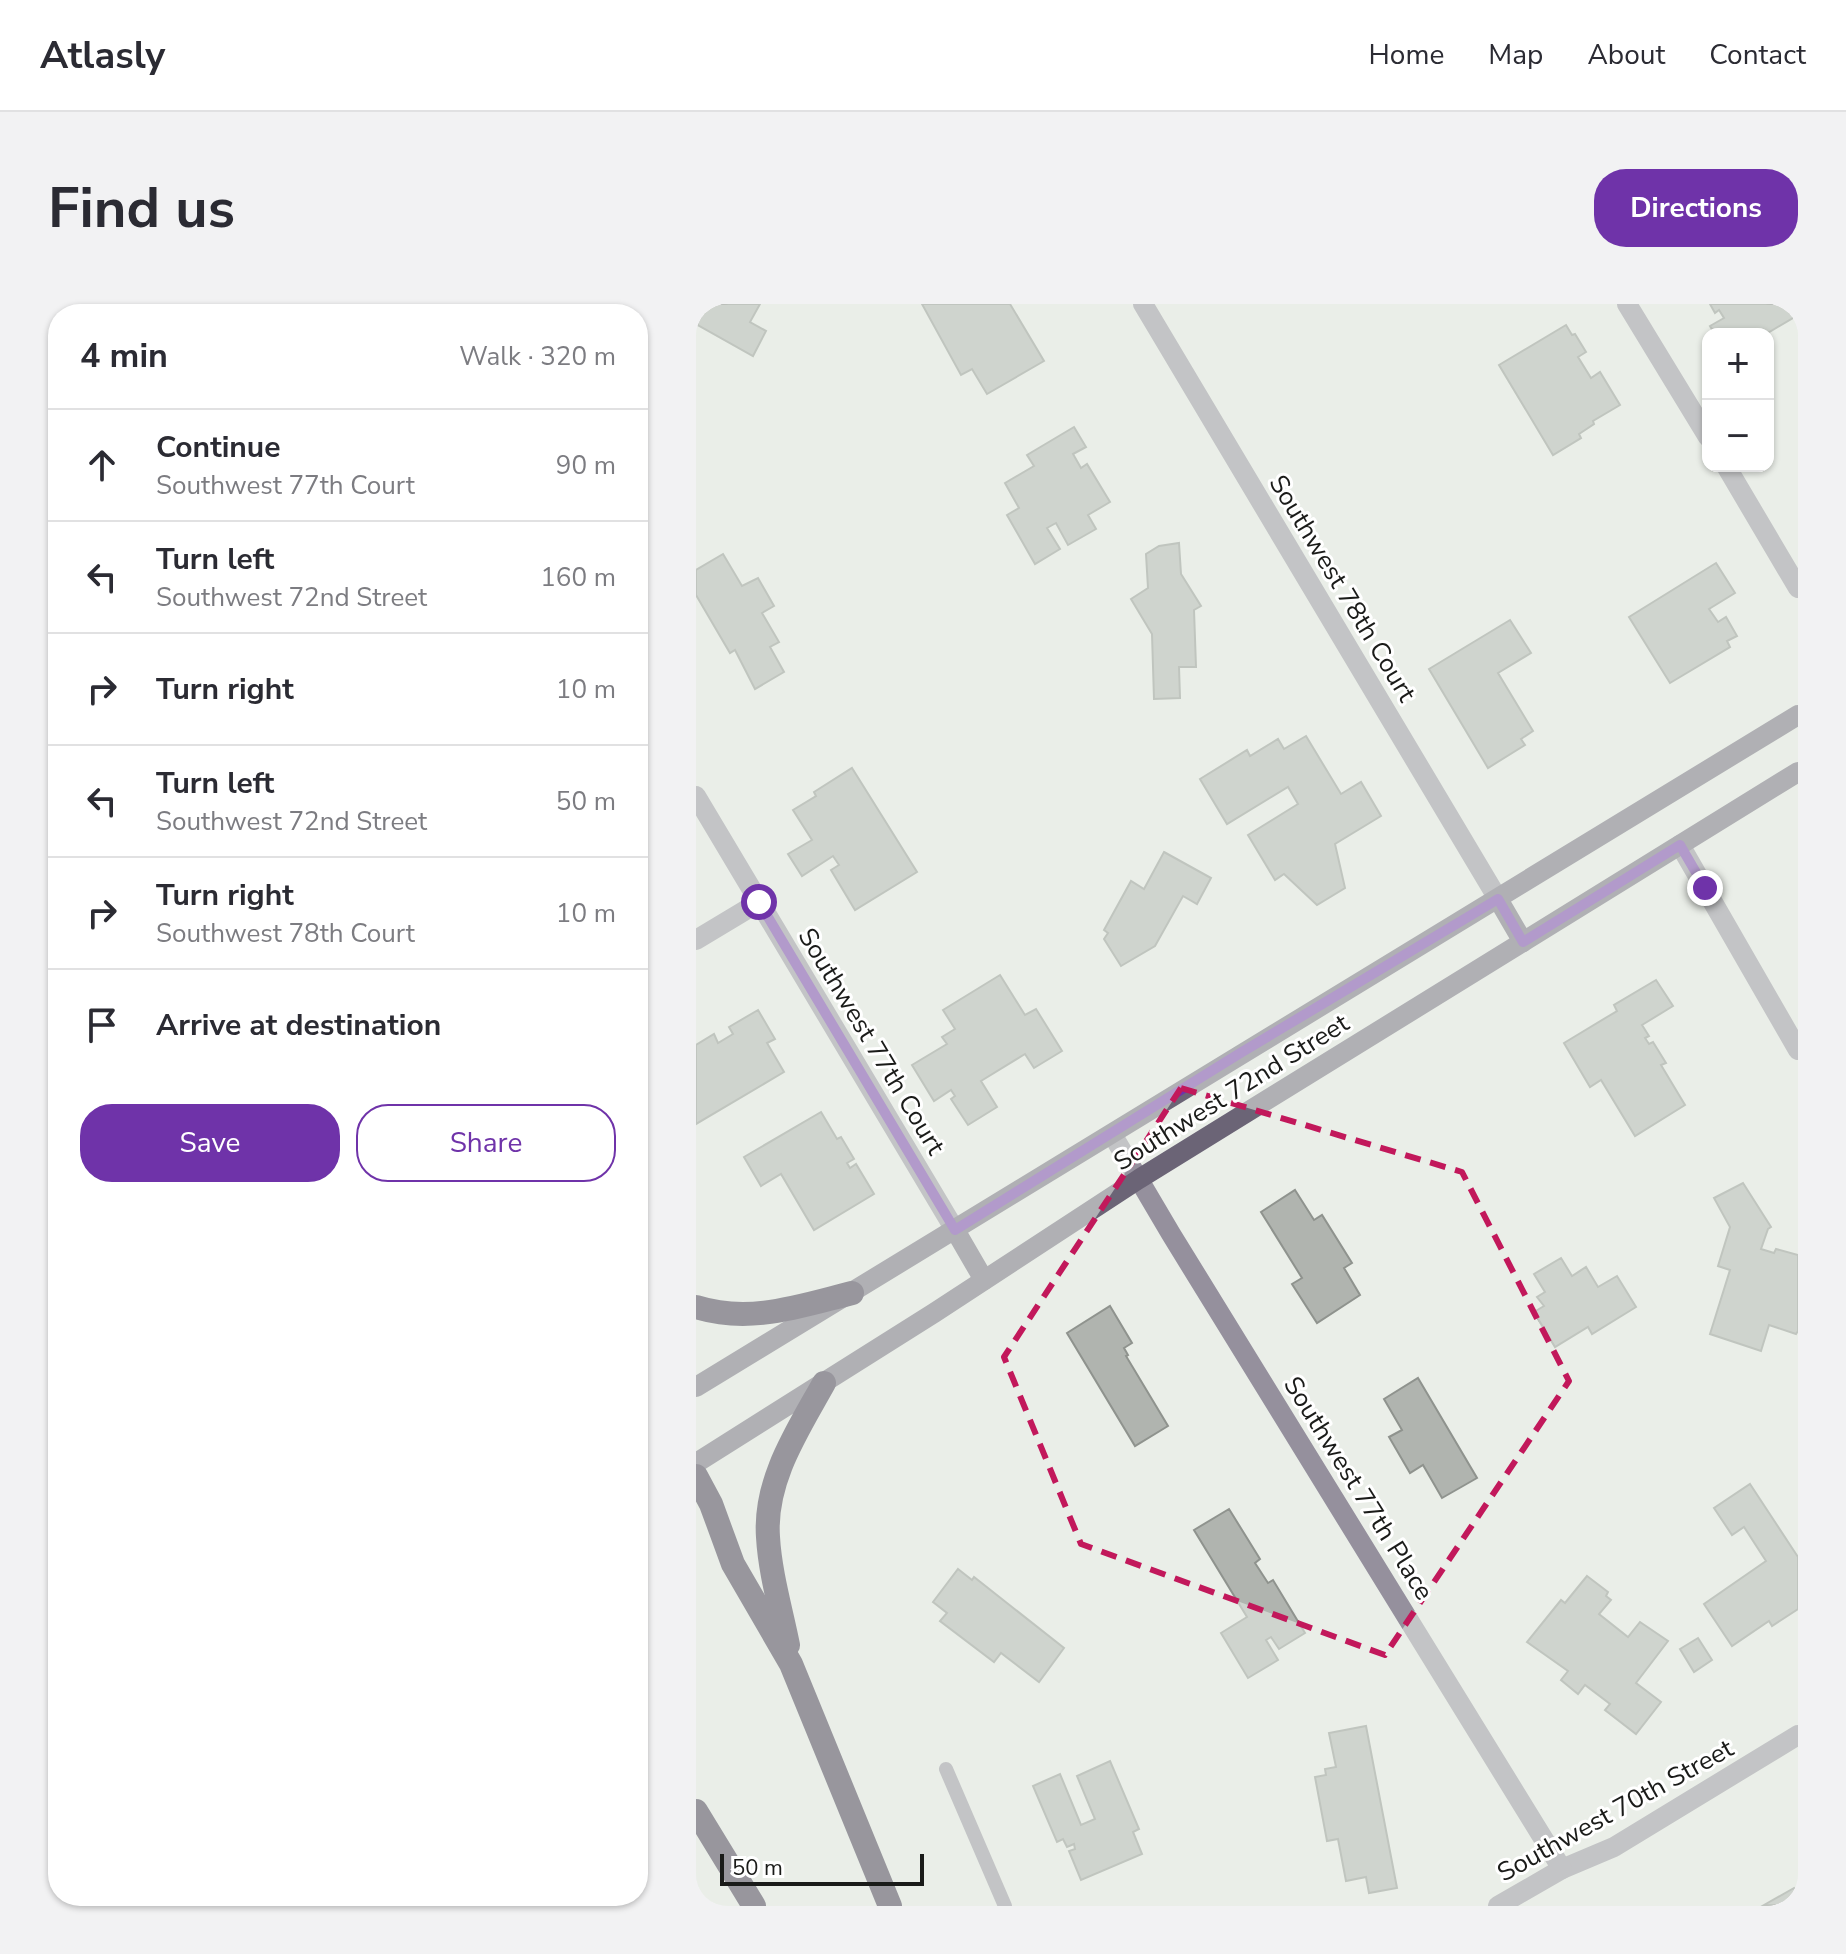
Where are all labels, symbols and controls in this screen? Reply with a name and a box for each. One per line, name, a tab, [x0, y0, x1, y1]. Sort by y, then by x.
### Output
text: Atlasly	[40, 30, 165, 81]
text: Home	[1369, 36, 1444, 74]
text: Map	[1488, 36, 1543, 74]
text: About	[1587, 36, 1665, 74]
text: Contact	[1709, 36, 1806, 74]
button: Directions	[1594, 169, 1798, 247]
text: Find us	[48, 170, 235, 247]
map controls	[1702, 328, 1774, 472]
button: +	[1702, 328, 1774, 400]
text: 4 min	[80, 333, 168, 379]
text: Walk · 320 m	[459, 339, 616, 374]
button: −	[1702, 400, 1774, 472]
text: Continue	[156, 427, 281, 468]
icon: ahead	[80, 443, 124, 487]
text: 90 m	[556, 448, 616, 483]
text: Southwest 77th Court	[156, 468, 415, 503]
street label: Southwest 78th Court	[1261, 468, 1425, 709]
text: Turn left	[156, 539, 274, 580]
icon: left	[80, 555, 124, 599]
text: 160 m	[540, 560, 616, 595]
text: Southwest 72nd Street	[156, 580, 427, 615]
icon: right	[80, 667, 124, 711]
text: Turn right	[156, 669, 294, 710]
text: 10 m	[556, 672, 616, 707]
text: Turn left	[156, 763, 274, 804]
icon: left	[80, 779, 124, 823]
text: 50 m	[556, 784, 616, 819]
text: Southwest 72nd Street	[156, 804, 427, 839]
route end	[1687, 870, 1723, 906]
text: Turn right	[156, 875, 294, 916]
route start	[741, 884, 777, 920]
icon: right	[80, 891, 124, 935]
text: 10 m	[556, 896, 616, 931]
text: Southwest 78th Court	[156, 916, 415, 951]
street label: Southwest 77th Court	[790, 921, 954, 1162]
icon: arrive	[80, 1003, 124, 1047]
text: Arrive at destination	[156, 1005, 441, 1046]
street label: Southwest 72nd Street	[1107, 1005, 1356, 1179]
button: Save	[80, 1104, 340, 1182]
button: Share	[356, 1104, 616, 1182]
street label: Southwest 77th Place	[1275, 1370, 1442, 1607]
street label: Southwest 70th Street	[1491, 1730, 1740, 1890]
scale bar	[720, 1850, 924, 1886]
text: 50 m	[732, 1853, 783, 1883]

